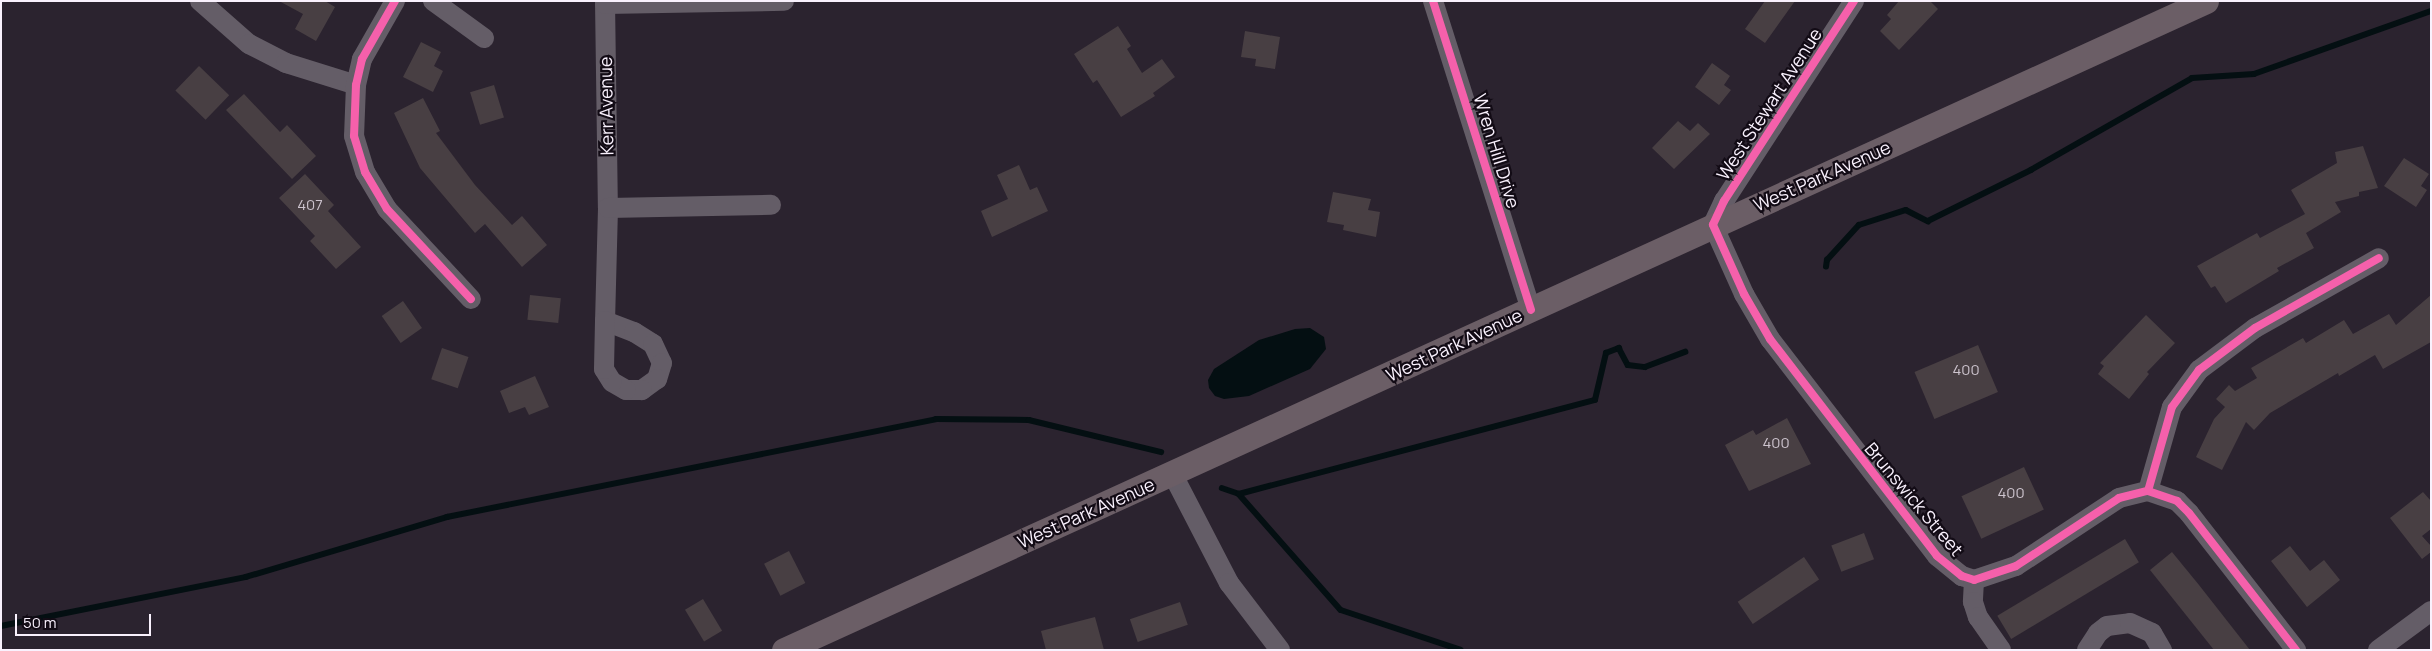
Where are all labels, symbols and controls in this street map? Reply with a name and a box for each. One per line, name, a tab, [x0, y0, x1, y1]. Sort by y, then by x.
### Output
street label: West Stewart Avenue	[1712, 24, 1826, 184]
street label: Kerr Avenue	[594, 56, 618, 156]
street label: Wren Hill Drive	[1469, 91, 1525, 211]
street label: West Park Avenue	[1750, 136, 1894, 216]
house number: 407	[297, 196, 323, 214]
street label: West Park Avenue	[1383, 304, 1525, 386]
house number: 400	[1952, 361, 1980, 379]
house number: 400	[1762, 434, 1790, 452]
street label: Brunswick Street	[1860, 438, 1968, 560]
street label: West Park Avenue	[1014, 473, 1158, 553]
house number: 400	[1997, 484, 2025, 502]
scale bar	[18, 604, 154, 636]
text: 50 m	[23, 612, 57, 633]

